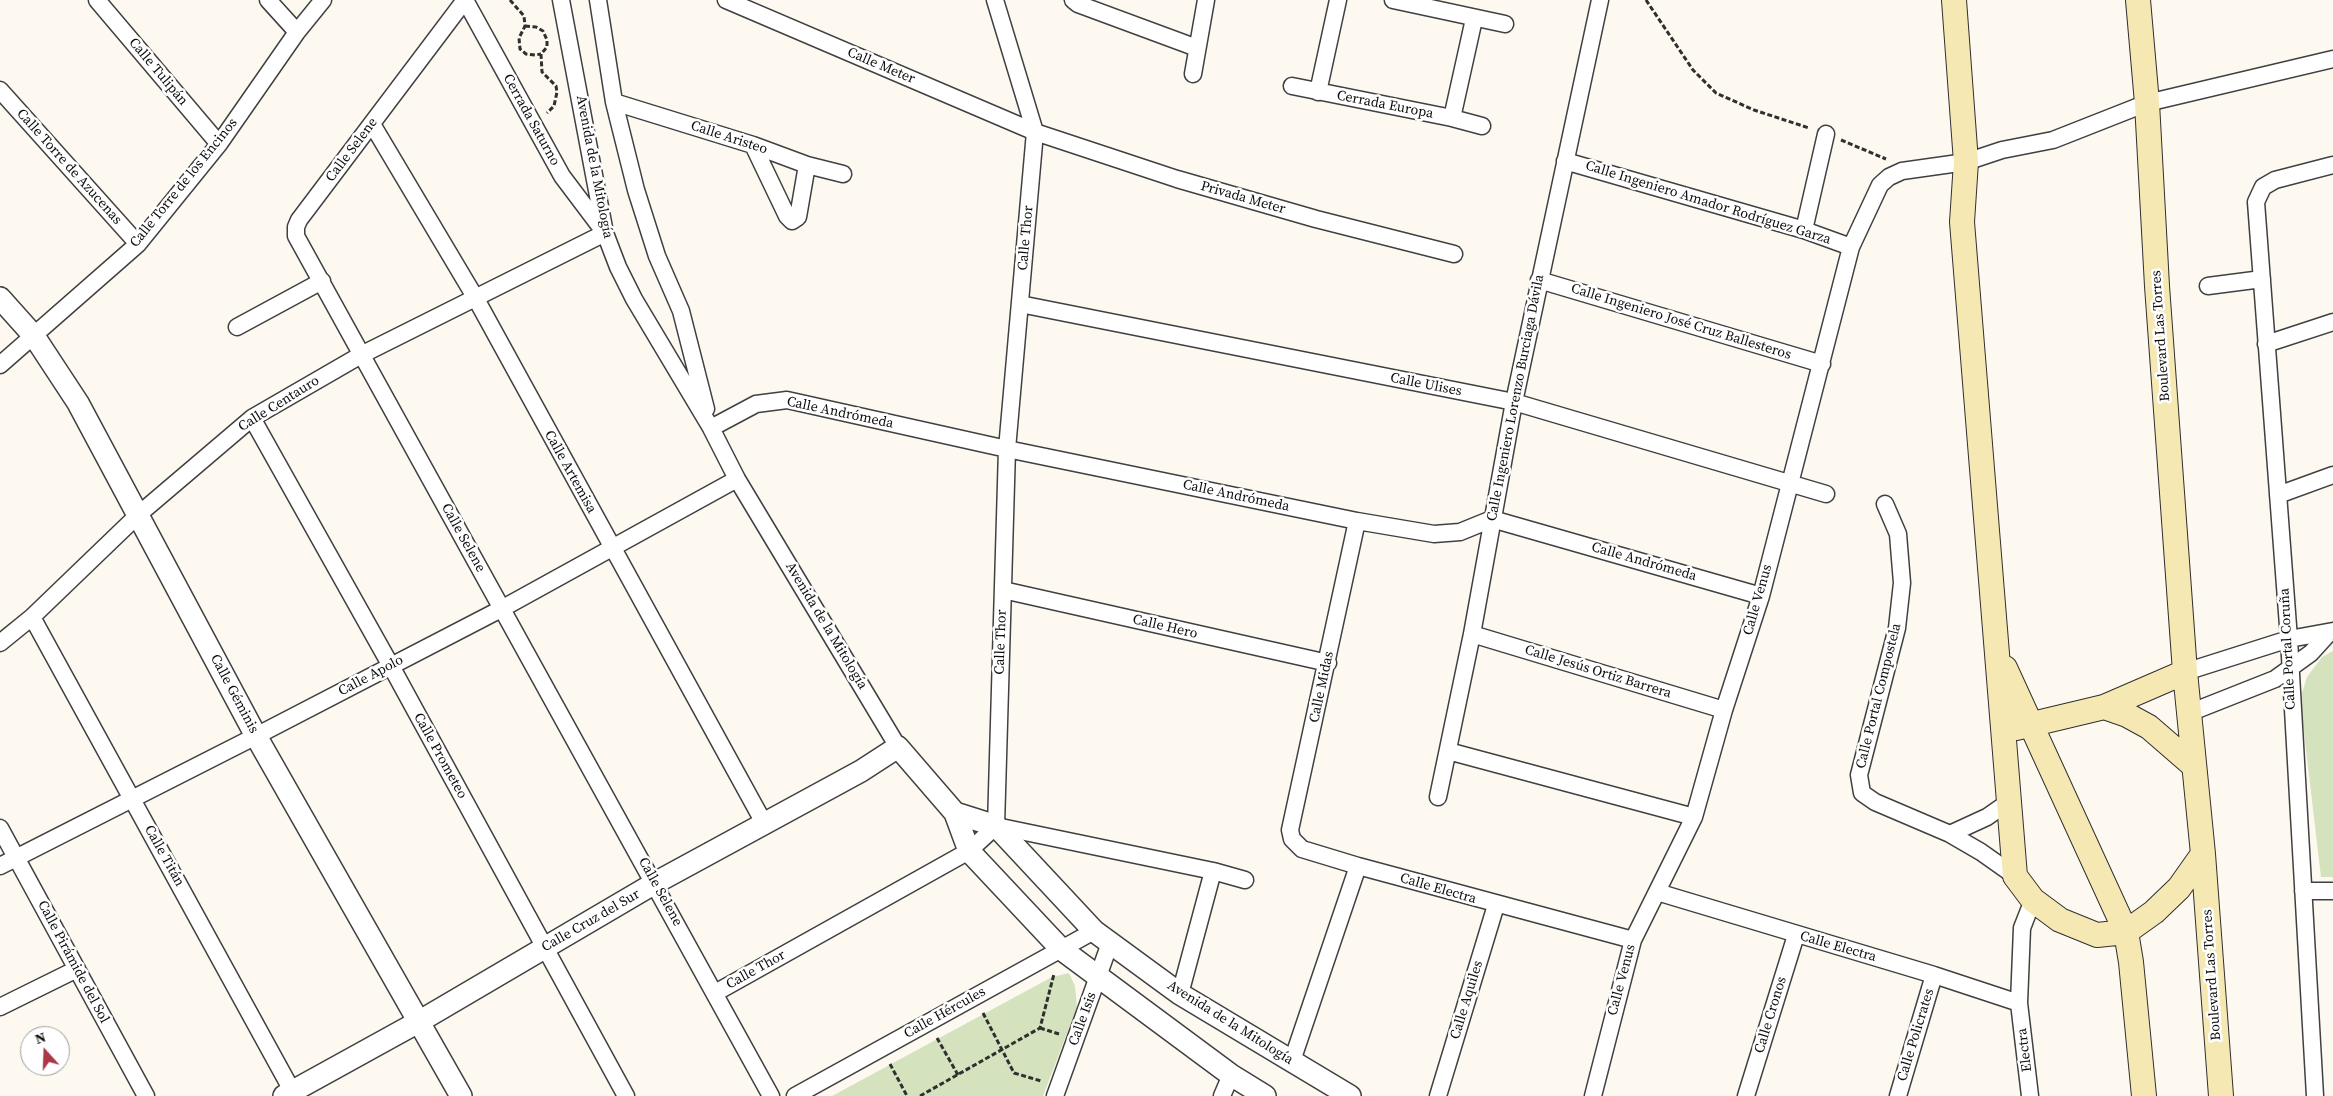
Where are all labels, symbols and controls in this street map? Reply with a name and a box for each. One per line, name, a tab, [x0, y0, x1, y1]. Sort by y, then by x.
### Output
street label: Calle Tulipán	[125, 35, 191, 109]
street label: Calle Meter	[845, 44, 917, 88]
street label: Cerrada Saturno	[499, 71, 563, 169]
street label: Cerrada Europa	[1335, 87, 1435, 123]
street label: Avenida de la Mitología	[572, 94, 616, 240]
street label: Calle Torre de Azucenas	[13, 106, 125, 228]
street label: Calle Torre de los Encinos	[127, 115, 241, 251]
street label: Calle Selene	[322, 115, 382, 185]
street label: Calle Aristeo	[689, 118, 769, 158]
street label: Calle Ingeniero Amador Rodríguez Garza	[1583, 158, 1833, 248]
street label: Privada Meter	[1199, 178, 1287, 218]
street label: Calle Thor	[1015, 205, 1037, 271]
street label: Boulevard Las Torres	[2148, 270, 2174, 402]
street label: Calle Ingeniero Lorenzo Burciaga Dávila	[1484, 273, 1548, 523]
street label: Calle Ingeniero José Cruz Ballesteros	[1569, 280, 1793, 364]
street label: Calle Ulises	[1389, 370, 1463, 400]
street label: Calle Centauro	[235, 372, 323, 436]
street label: Calle Andrómeda	[785, 393, 895, 433]
street label: Calle Artemisa	[540, 428, 600, 516]
street label: Calle Andrómeda	[1181, 476, 1291, 516]
street label: Calle Selene	[437, 501, 489, 575]
street label: Calle Andrómeda	[1590, 539, 1698, 585]
street label: Avenida de la Mitología	[781, 559, 871, 693]
street label: Calle Venus	[1740, 563, 1776, 637]
street label: Calle Portal Coruña	[2276, 588, 2300, 710]
street label: Calle Thor	[991, 609, 1011, 675]
street label: Calle Hero	[1131, 611, 1199, 643]
street label: Calle Portal Compostela	[1853, 622, 1905, 770]
street label: Calle Jesús Ortiz Barrera	[1523, 642, 1673, 702]
street label: Calle Midas	[1306, 650, 1338, 724]
street label: Calle Géminis	[206, 652, 262, 736]
street label: Calle Apolo	[336, 652, 406, 700]
street label: Calle Prometeo	[410, 710, 470, 802]
street label: Calle Titán	[140, 822, 188, 890]
street label: Calle Selene	[634, 855, 686, 929]
street label: Calle Electra	[1398, 870, 1478, 908]
street label: Calle Cruz del Sur	[539, 886, 643, 956]
street label: Calle Pirámide del Sol	[34, 898, 112, 1026]
street label: Boulevard Las Torres	[2199, 909, 2225, 1041]
street label: Calle Electra	[1798, 928, 1878, 966]
street label: Calle Venus	[1604, 943, 1640, 1017]
street label: Calle Thor	[723, 947, 789, 993]
street label: Calle Aquiles	[1447, 959, 1487, 1041]
street label: Calle Cronos	[1751, 975, 1791, 1055]
street label: Avenida de la Mitología	[1164, 977, 1296, 1069]
street label: Calle Hércules	[901, 984, 989, 1042]
street label: Calle Policrates	[1894, 987, 1938, 1083]
street label: Calle Isis	[1066, 990, 1100, 1048]
north arrow	[20, 1026, 70, 1076]
text: N	[32, 1027, 48, 1049]
street label: Electra	[2014, 1027, 2036, 1073]

